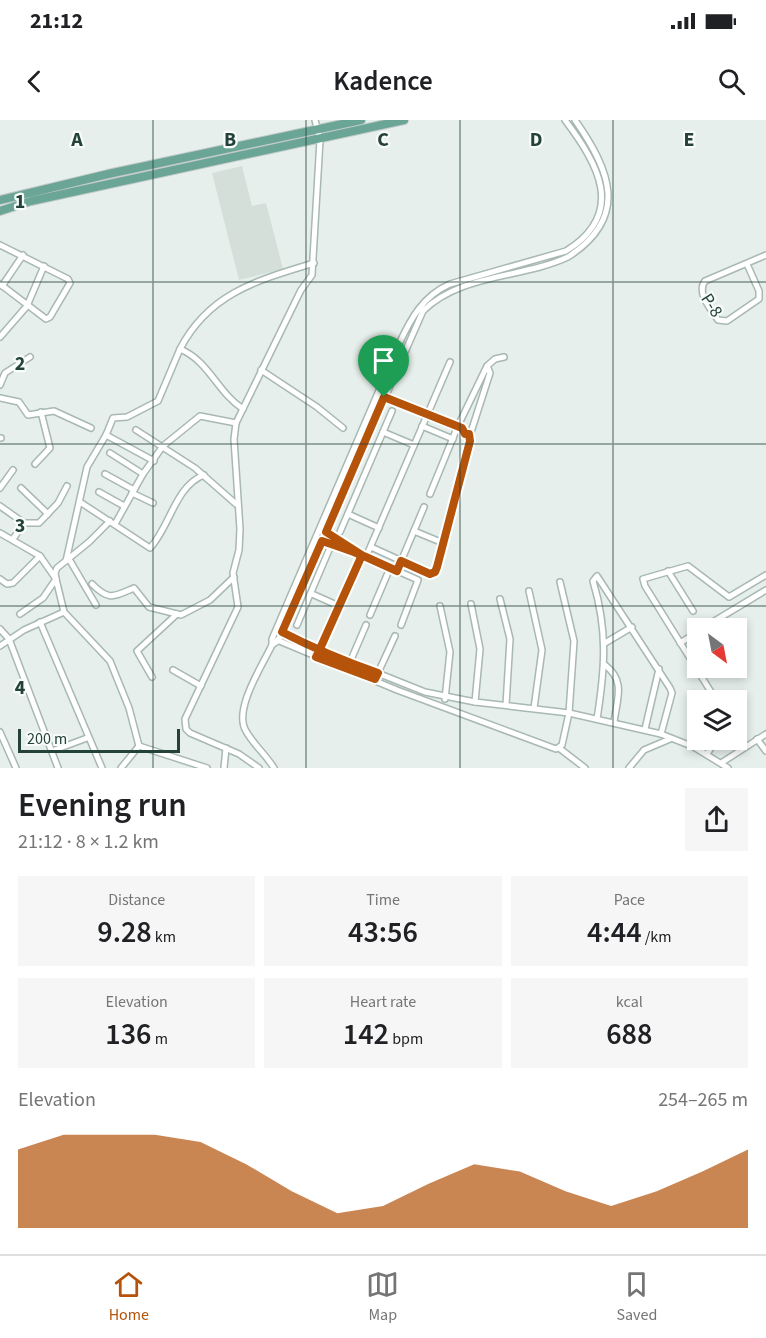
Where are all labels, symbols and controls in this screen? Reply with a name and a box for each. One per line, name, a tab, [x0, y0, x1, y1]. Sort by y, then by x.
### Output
text: 21:12	[30, 5, 83, 37]
text: Kadence	[333, 62, 433, 101]
icon: back	[18, 65, 51, 98]
icon: search	[715, 65, 748, 98]
text: A	[70, 126, 83, 154]
text: B	[224, 126, 236, 154]
text: C	[377, 126, 389, 154]
text: D	[530, 126, 542, 154]
text: E	[684, 126, 694, 154]
text: 1	[15, 188, 25, 216]
street label: P-8	[695, 288, 729, 322]
pin	[358, 335, 409, 397]
icon: arrive	[367, 344, 400, 377]
text: 2	[15, 350, 25, 378]
text: 3	[15, 512, 25, 540]
north arrow	[687, 618, 747, 678]
map controls	[687, 618, 747, 750]
text: 4	[15, 674, 26, 702]
button: layers	[687, 690, 747, 750]
scale bar	[18, 726, 180, 754]
text: 200 m	[27, 728, 67, 750]
text: Evening run	[18, 782, 187, 829]
button: share	[685, 788, 748, 851]
text: 21:12 · 8 × 1.2 km	[18, 828, 159, 856]
text: Distance	[108, 889, 165, 911]
text: Time	[366, 889, 400, 911]
text: Pace	[614, 889, 645, 911]
text: 9.28	[97, 911, 152, 954]
text: 43:56	[348, 911, 418, 954]
text: 4:44	[587, 911, 642, 954]
text: km	[152, 926, 176, 948]
text: /km	[642, 926, 672, 948]
text: Elevation	[106, 991, 168, 1013]
text: Heart rate	[350, 991, 416, 1013]
text: kcal	[616, 991, 643, 1013]
text: 136	[105, 1013, 152, 1056]
text: 142	[343, 1013, 389, 1056]
text: 688	[606, 1013, 652, 1056]
text: m	[152, 1028, 168, 1050]
text: bpm	[389, 1028, 423, 1050]
text: Elevation	[18, 1086, 96, 1114]
text: 254–265 m	[658, 1086, 748, 1114]
tab: Home	[109, 1268, 149, 1326]
tab: Map	[366, 1268, 399, 1326]
tab: Saved	[617, 1268, 657, 1326]

